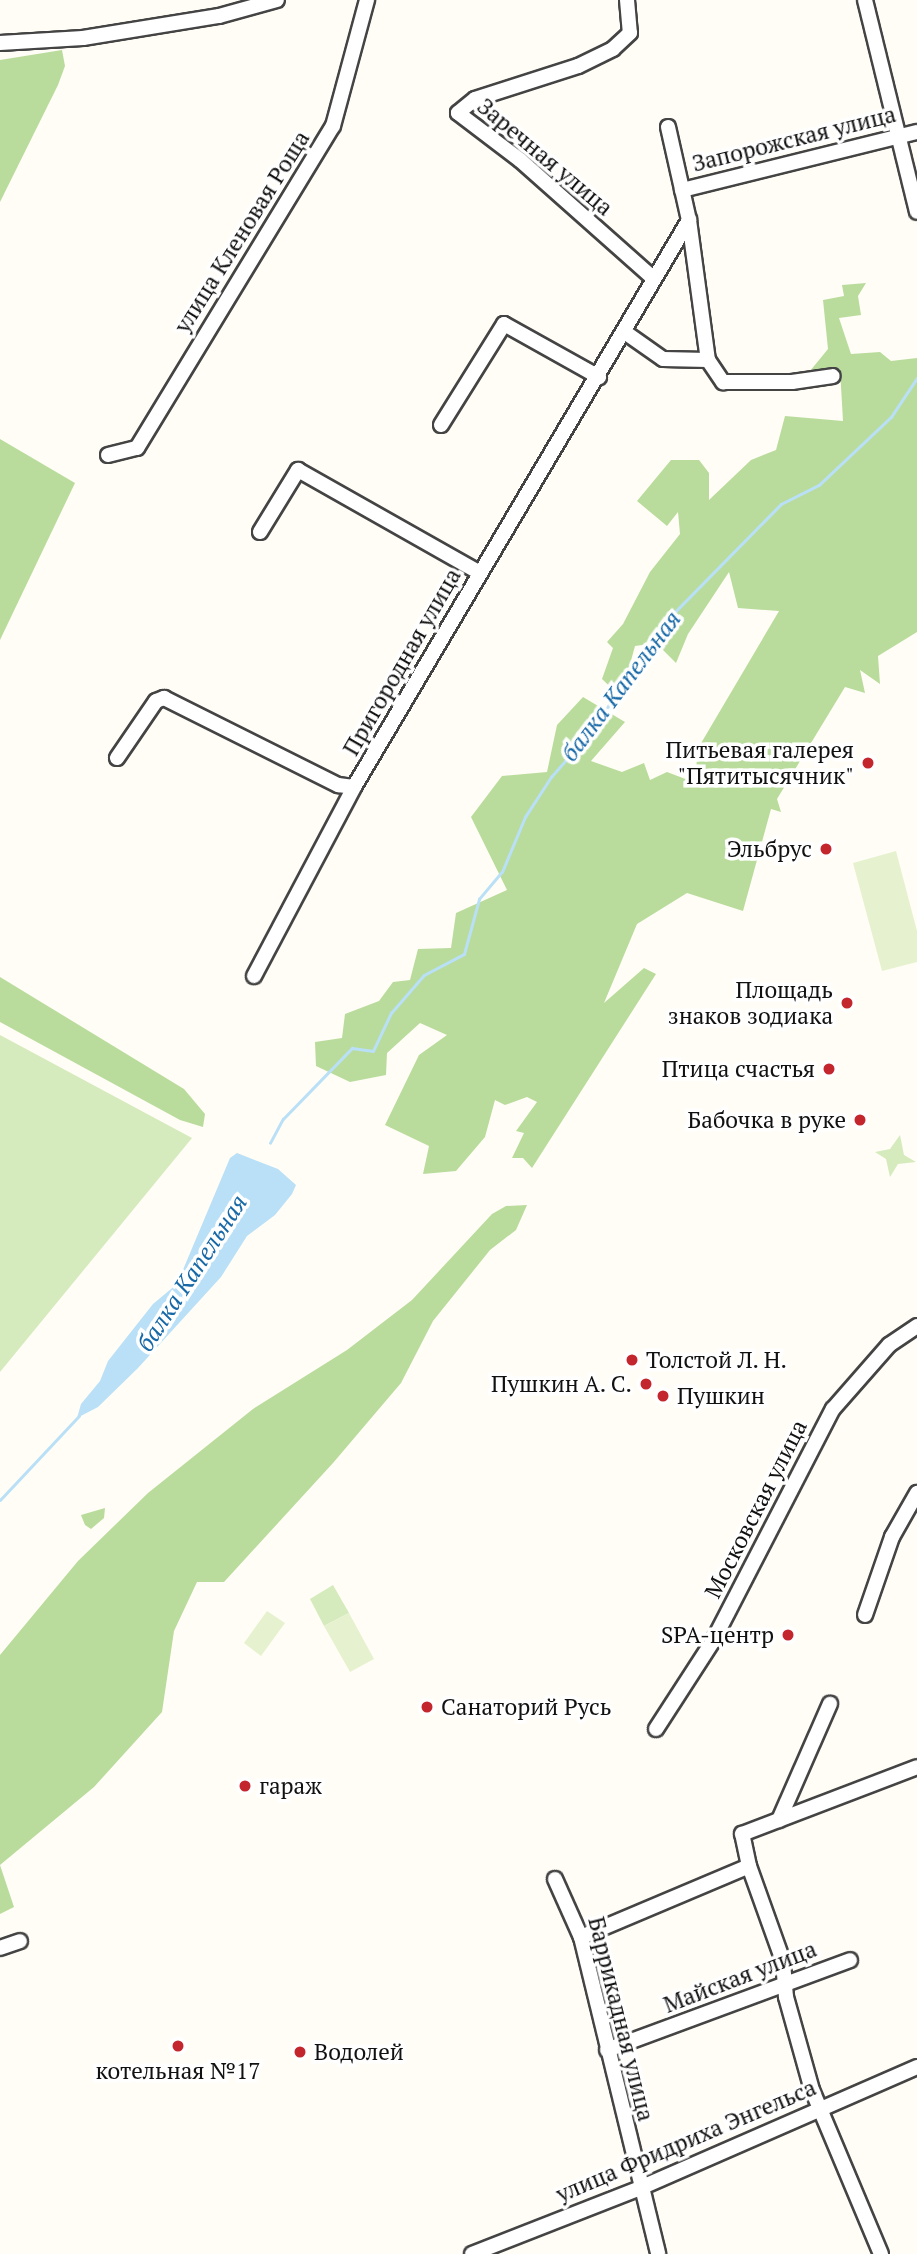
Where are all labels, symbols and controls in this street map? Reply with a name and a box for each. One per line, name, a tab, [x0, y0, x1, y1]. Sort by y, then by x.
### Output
street label: Заречная улица	[472, 92, 618, 222]
street label: Запорожская улица	[689, 100, 899, 178]
street label: улица Кленовая Роща	[169, 126, 315, 338]
street label: Пригородная улица	[337, 564, 467, 760]
water label: балка Капельная	[555, 605, 687, 767]
place label: Питьевая галерея "Пятитысячник"	[665, 736, 854, 790]
marker: Питьевая галерея "Пятитысячник"	[860, 755, 876, 771]
place label: Эльбрус	[727, 835, 812, 863]
marker: Эльбрус	[818, 841, 834, 857]
place label: Площадь знаков зодиака	[668, 976, 833, 1030]
marker: Площадь знаков зодиака	[839, 995, 855, 1011]
place label: Птица счастья	[662, 1055, 815, 1083]
marker: Птица счастья	[821, 1061, 837, 1077]
place label: Бабочка в руке	[688, 1106, 846, 1134]
marker: Бабочка в руке	[852, 1112, 868, 1128]
water label: балка Капельная	[131, 1189, 253, 1357]
place label: Толстой Л. Н.	[646, 1346, 788, 1374]
marker: Толстой Л. Н.	[624, 1352, 640, 1368]
place label: Пушкин А. С.	[490, 1370, 632, 1398]
marker: Пушкин А. С.	[638, 1376, 654, 1392]
place label: Пушкин	[677, 1382, 765, 1410]
marker: Пушкин	[655, 1388, 671, 1404]
street label: Московская улица	[699, 1415, 813, 1603]
place label: SPA-центр	[661, 1621, 774, 1649]
marker: SPA-центр	[780, 1627, 796, 1643]
place label: Санаторий Русь	[441, 1693, 611, 1721]
marker: Санаторий Русь	[419, 1699, 435, 1715]
place label: гараж	[259, 1772, 322, 1800]
marker: гараж	[237, 1778, 253, 1794]
street label: Баррикадная улица	[582, 1914, 660, 2124]
street label: Майская улица	[660, 1935, 820, 2019]
marker: котельная №17	[170, 2038, 186, 2054]
place label: Водолей	[314, 2038, 404, 2066]
marker: Водолей	[292, 2044, 308, 2060]
place label: котельная №17	[95, 2057, 261, 2085]
street label: улица Фридриха Энгельса	[552, 2074, 820, 2208]

